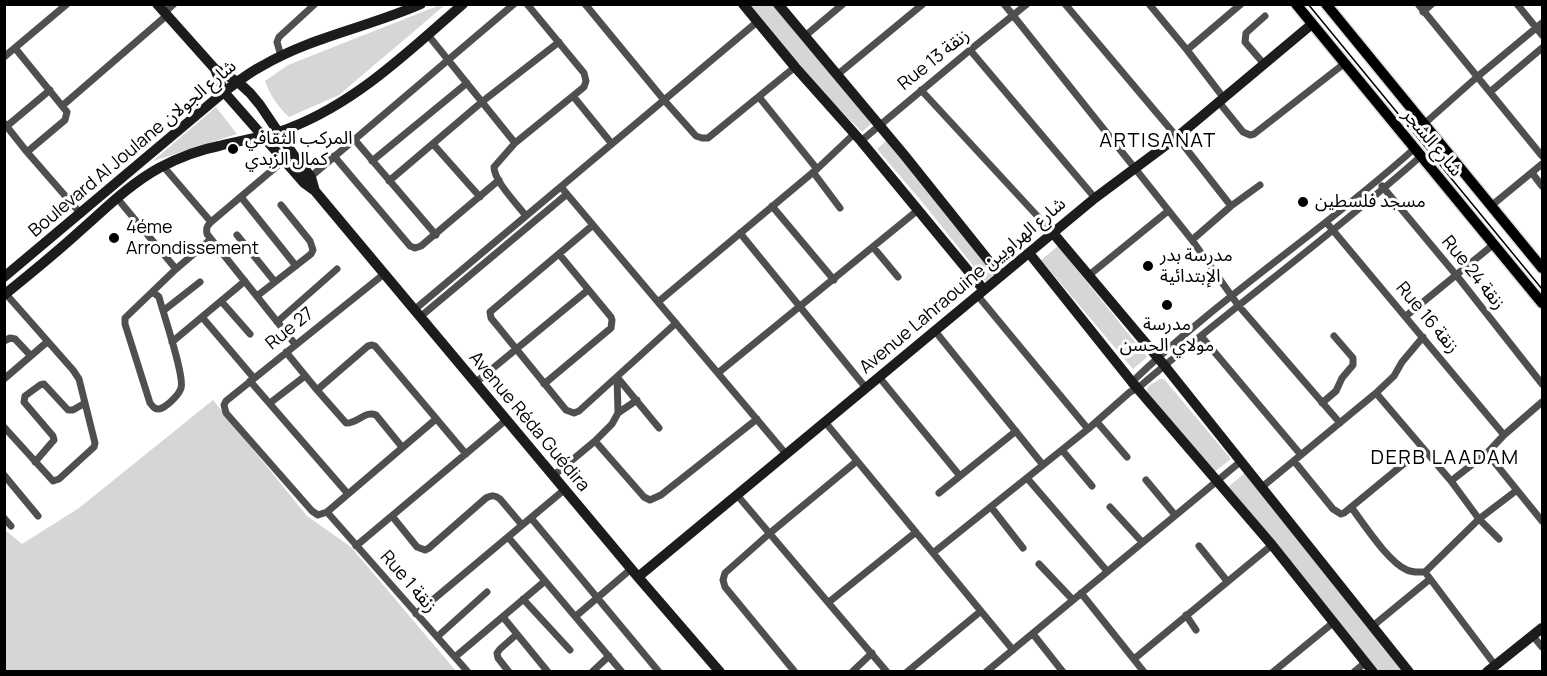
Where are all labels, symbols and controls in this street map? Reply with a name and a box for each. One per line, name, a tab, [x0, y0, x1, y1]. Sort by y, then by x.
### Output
street label: Rue 13 زنقة	[894, 25, 974, 95]
street label: Boulevard Al Joulane شارع الجولان	[25, 56, 241, 242]
street label: شارع الشجر	[1398, 105, 1466, 181]
place label: المركب الثقافي كمال الزبدي	[245, 128, 353, 170]
district label: ARTISANAT	[1099, 129, 1217, 153]
marker: المركب الثقافي كمال الزبدي	[226, 142, 240, 156]
place label: مسجد فلسطين	[1315, 191, 1426, 213]
street label: Avenue Lahraouine شارع الهراويين	[855, 193, 1071, 379]
marker: مسجد فلسطين	[1296, 195, 1310, 209]
place label: 4éme Arrondissement	[126, 217, 259, 260]
marker: 4éme Arrondissement	[107, 231, 121, 245]
street label: Rue 24 زنقة	[1437, 232, 1509, 314]
place label: مدرسة بدر الإبتدائية	[1160, 245, 1233, 288]
marker: مدرسة بدر الإبتدائية	[1141, 259, 1155, 273]
street label: Rue 16 زنقة	[1391, 278, 1463, 358]
marker: مدرسة مولاي الحسن	[1160, 298, 1174, 312]
street label: Rue 27	[262, 303, 318, 355]
place label: مدرسة مولاي الحسن	[1120, 314, 1214, 356]
street label: Avenue Réda Guédira	[464, 348, 594, 496]
district label: DERB LAADAM	[1371, 446, 1519, 470]
street label: Rue 1 زنقة	[375, 546, 441, 618]

